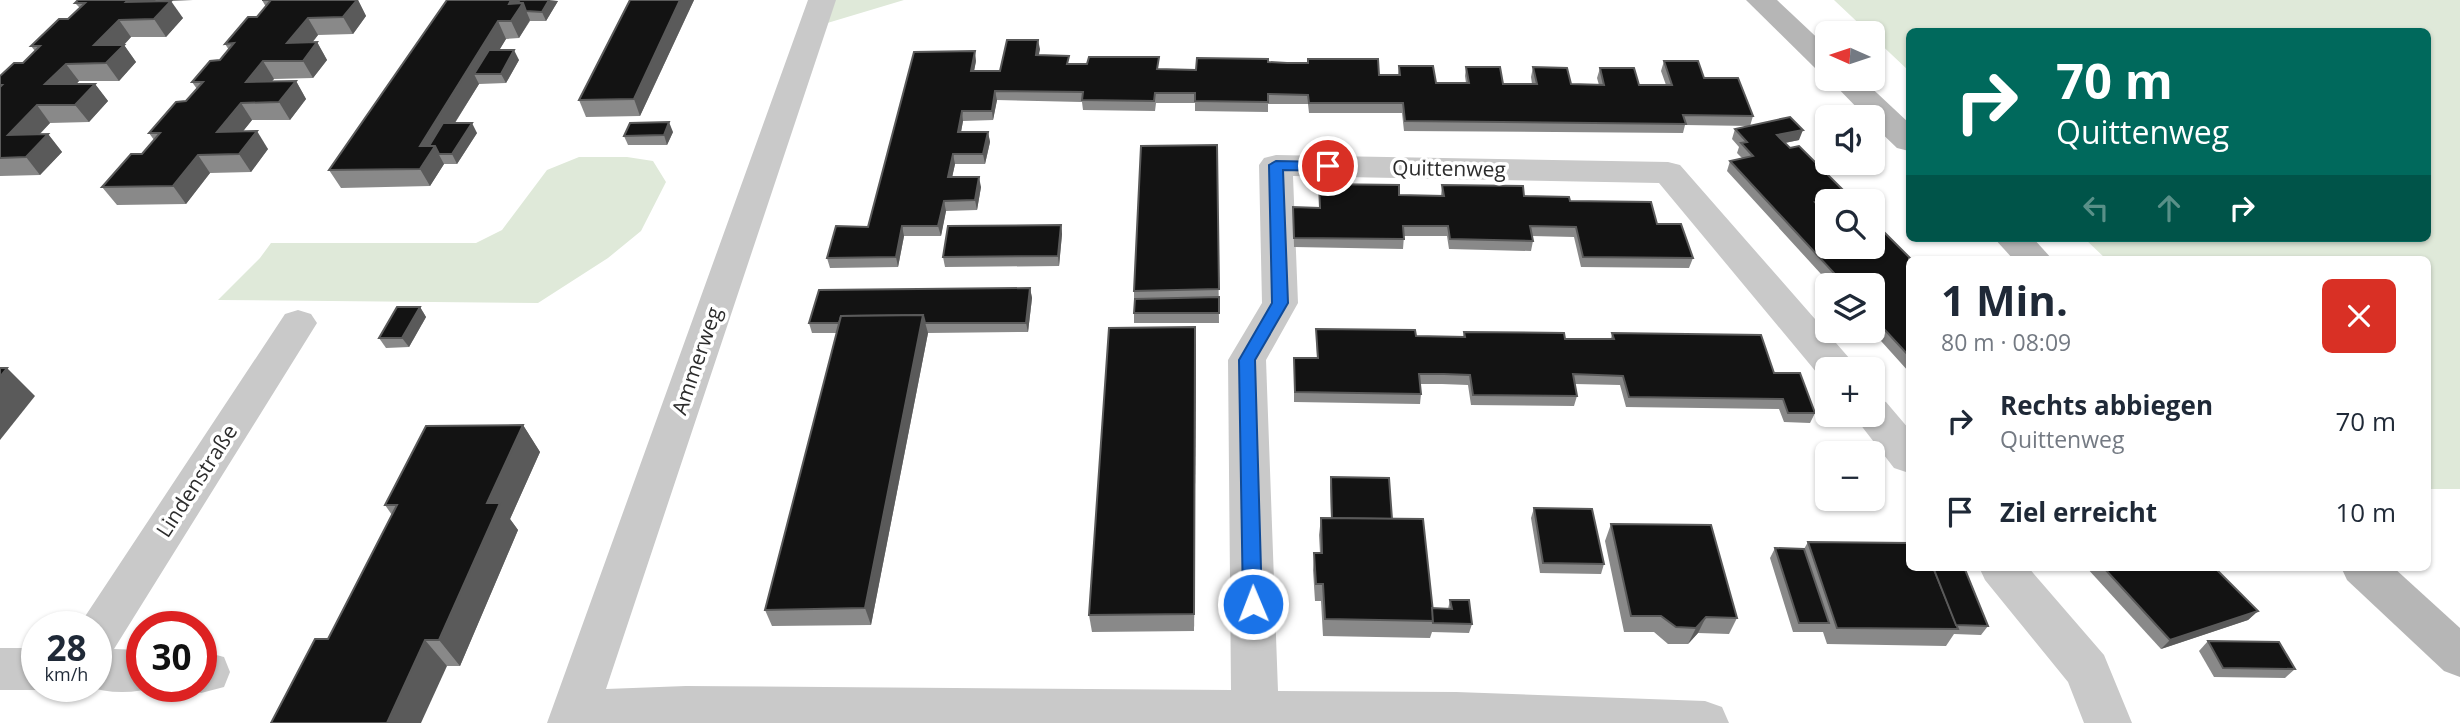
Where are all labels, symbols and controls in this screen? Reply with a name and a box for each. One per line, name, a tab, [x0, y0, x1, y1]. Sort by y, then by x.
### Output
north arrow	[1815, 21, 1885, 91]
map controls	[1815, 21, 1885, 511]
text: 70 m	[2056, 47, 2173, 113]
icon: right	[1941, 56, 2032, 147]
button: sound	[1815, 105, 1885, 175]
text: Quittenweg	[2056, 110, 2229, 153]
pin	[1298, 136, 1358, 196]
icon: arrive	[1309, 147, 1347, 185]
street label: Quittenweg	[1392, 153, 1506, 183]
button: search	[1815, 189, 1885, 259]
icon: left	[2077, 189, 2115, 227]
icon: ahead	[2150, 189, 2188, 227]
icon: right	[2223, 189, 2261, 227]
text: 1 Min.	[1941, 271, 2068, 328]
button: layers	[1815, 273, 1885, 343]
button: close	[2322, 279, 2396, 353]
street label: Ammerweg	[665, 303, 728, 418]
text: 80 m · 08:09	[1941, 326, 2071, 358]
button: +	[1815, 357, 1885, 427]
text: Rechts abbiegen	[2000, 387, 2213, 423]
icon: right	[1941, 402, 1979, 440]
text: 70 m	[2335, 403, 2396, 439]
street label: Lindenstraße	[149, 419, 243, 542]
text: Quittenweg	[2000, 423, 2124, 455]
button: −	[1815, 441, 1885, 511]
icon: arrive	[1941, 493, 1979, 531]
text: Ziel erreicht	[2000, 494, 2157, 530]
text: 10 m	[2335, 494, 2396, 530]
position arrow	[1216, 567, 1290, 641]
speed limit sign: 30	[126, 611, 217, 702]
text: 28	[46, 624, 87, 671]
text: km/h	[45, 662, 88, 686]

